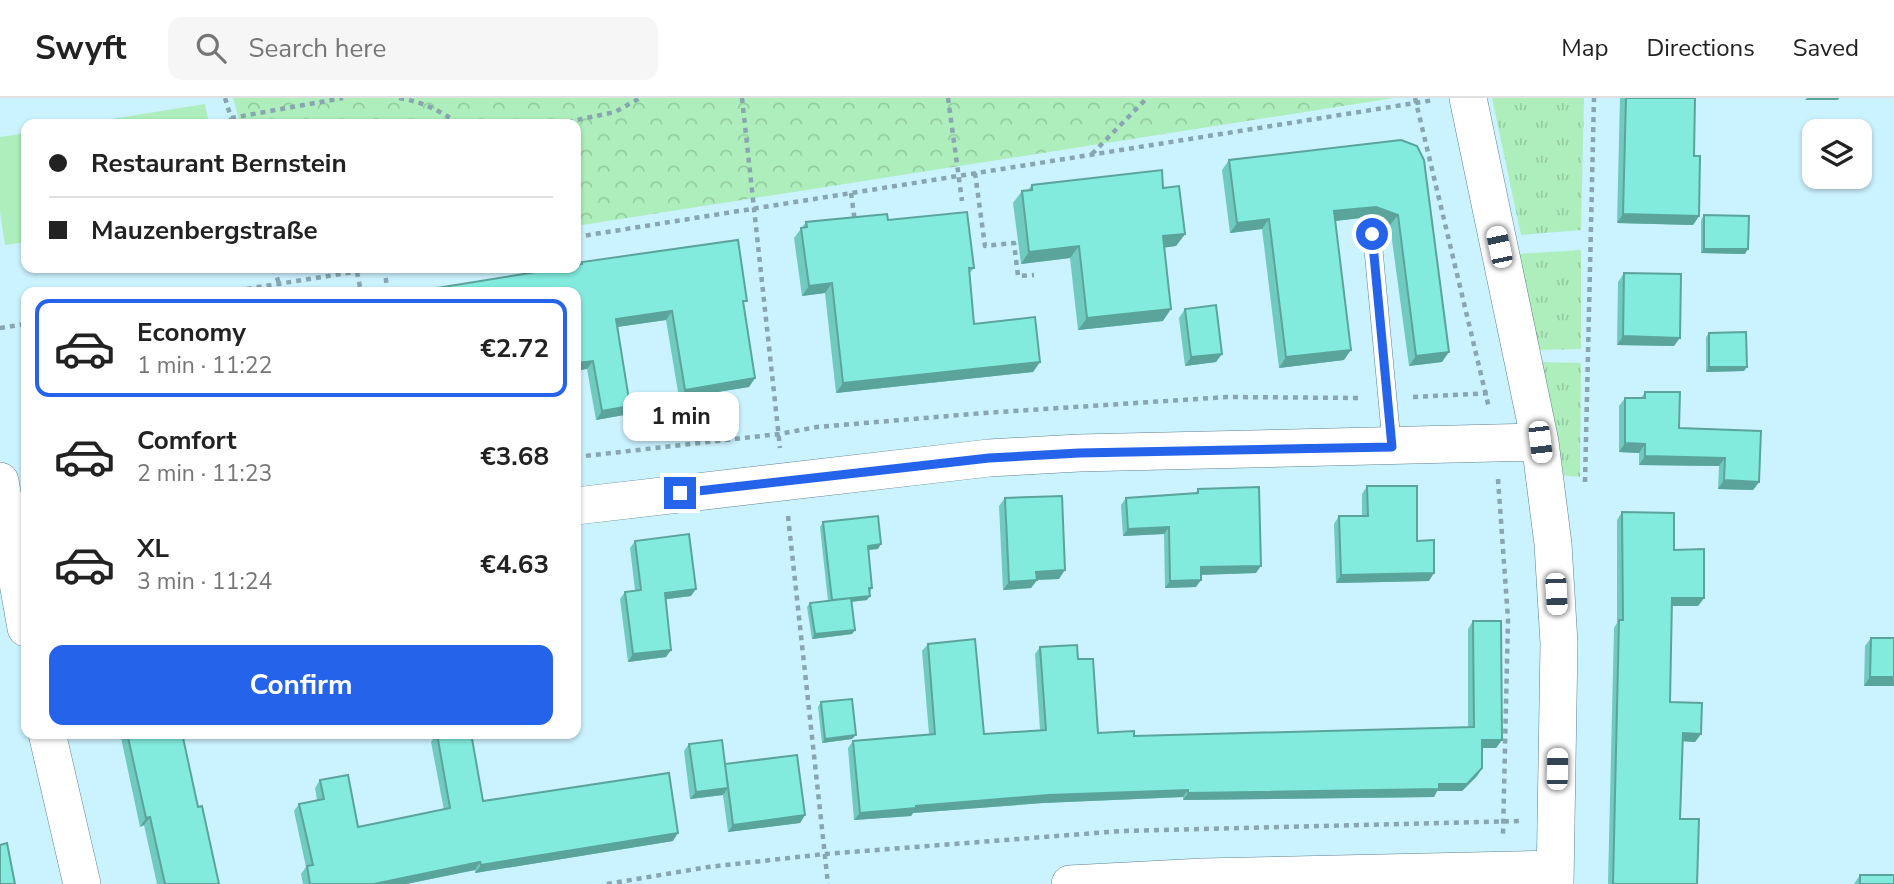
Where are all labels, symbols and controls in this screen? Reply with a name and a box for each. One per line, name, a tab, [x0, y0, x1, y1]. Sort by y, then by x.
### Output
search box	[168, 17, 658, 80]
text: Swyft	[35, 26, 126, 71]
icon: search	[192, 29, 230, 67]
text: Search here	[248, 31, 386, 66]
text: Map	[1561, 32, 1608, 64]
text: Directions	[1646, 32, 1755, 64]
text: Saved	[1793, 32, 1859, 64]
map controls	[1802, 119, 1872, 189]
button: layers	[1802, 119, 1872, 189]
text: Restaurant Bernstein	[91, 146, 347, 181]
text: Mauzenbergstraße	[91, 213, 318, 248]
route start	[1356, 218, 1388, 250]
car	[1485, 224, 1514, 270]
text: Economy	[137, 315, 246, 350]
icon: car	[53, 317, 116, 380]
text: €2.72	[480, 331, 549, 366]
text: 1 min · 11:22	[137, 350, 272, 381]
callout: 1 min	[622, 392, 738, 440]
text: 1 min	[651, 401, 711, 432]
car	[1528, 420, 1553, 464]
text: Comfort	[137, 423, 237, 458]
icon: car	[53, 425, 116, 488]
text: €3.68	[480, 439, 549, 474]
text: 2 min · 11:23	[137, 458, 272, 489]
route end	[664, 477, 696, 509]
text: XL	[137, 531, 169, 566]
icon: car	[53, 533, 116, 596]
text: €4.63	[480, 547, 549, 582]
text: 3 min · 11:24	[137, 566, 272, 597]
car	[1545, 572, 1568, 616]
button: Confirm	[49, 645, 553, 725]
car	[1547, 748, 1568, 790]

